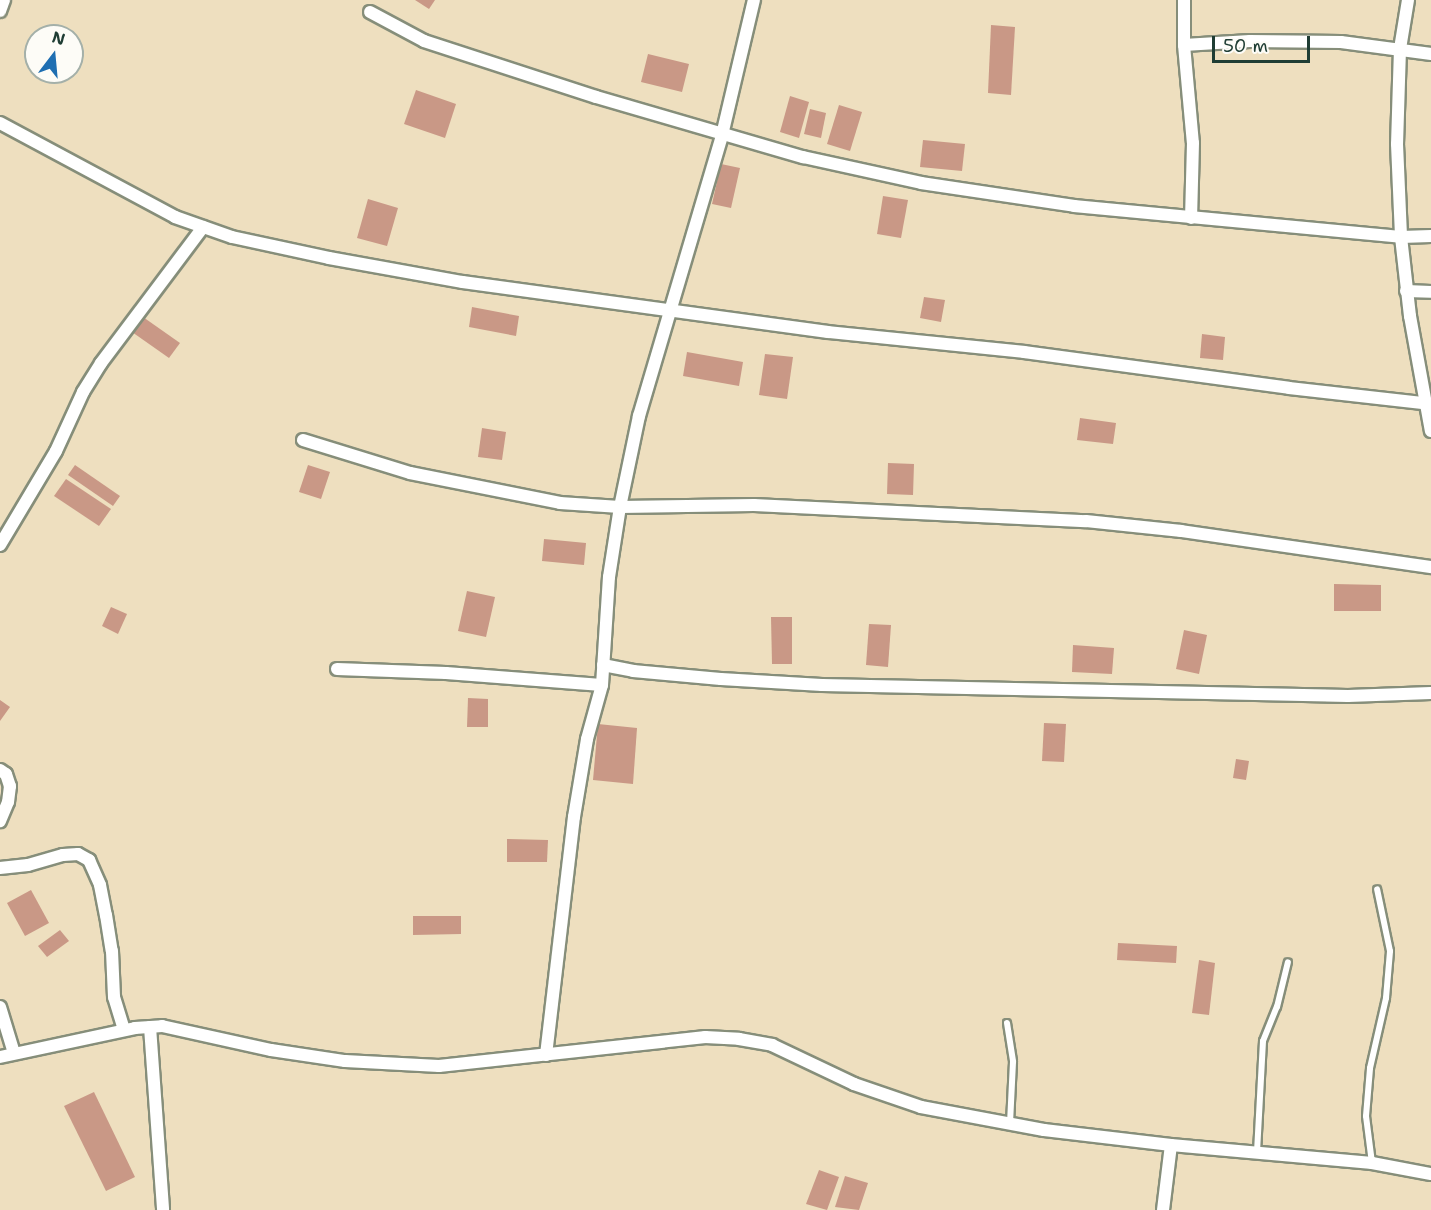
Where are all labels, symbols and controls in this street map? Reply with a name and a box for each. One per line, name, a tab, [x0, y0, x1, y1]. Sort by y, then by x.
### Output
north arrow	[24, 24, 84, 84]
scale bar	[1215, 24, 1312, 62]
text: N	[50, 26, 68, 50]
text: 50 m	[1223, 34, 1268, 58]

